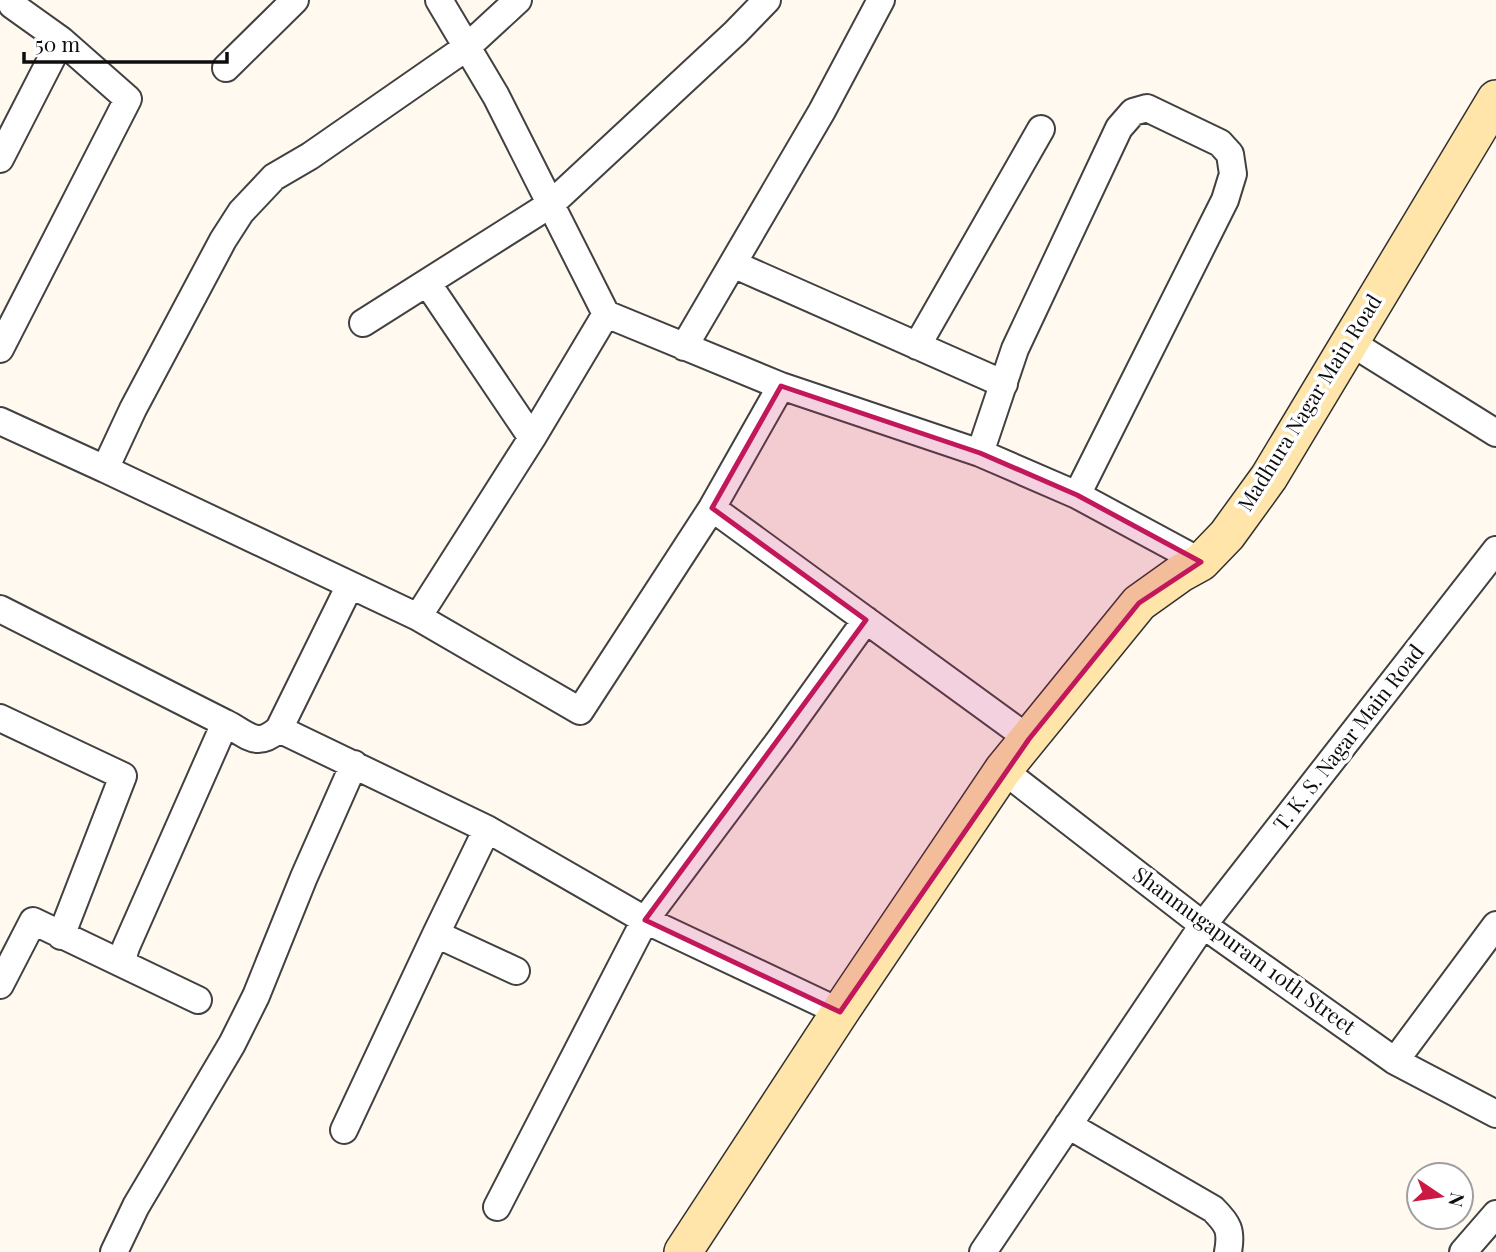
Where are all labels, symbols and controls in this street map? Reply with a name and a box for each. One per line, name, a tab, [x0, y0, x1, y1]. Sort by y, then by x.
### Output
scale bar	[24, 21, 228, 65]
text: 50 m	[35, 29, 81, 57]
street label: Madhura Nagar Main Road	[1230, 288, 1387, 516]
street label: T. K. S. Nagar Main Road	[1266, 638, 1429, 836]
street label: Shanmugapuram 10th Street	[1128, 859, 1363, 1040]
north arrow	[1405, 1161, 1475, 1231]
text: N	[1443, 1190, 1472, 1210]

